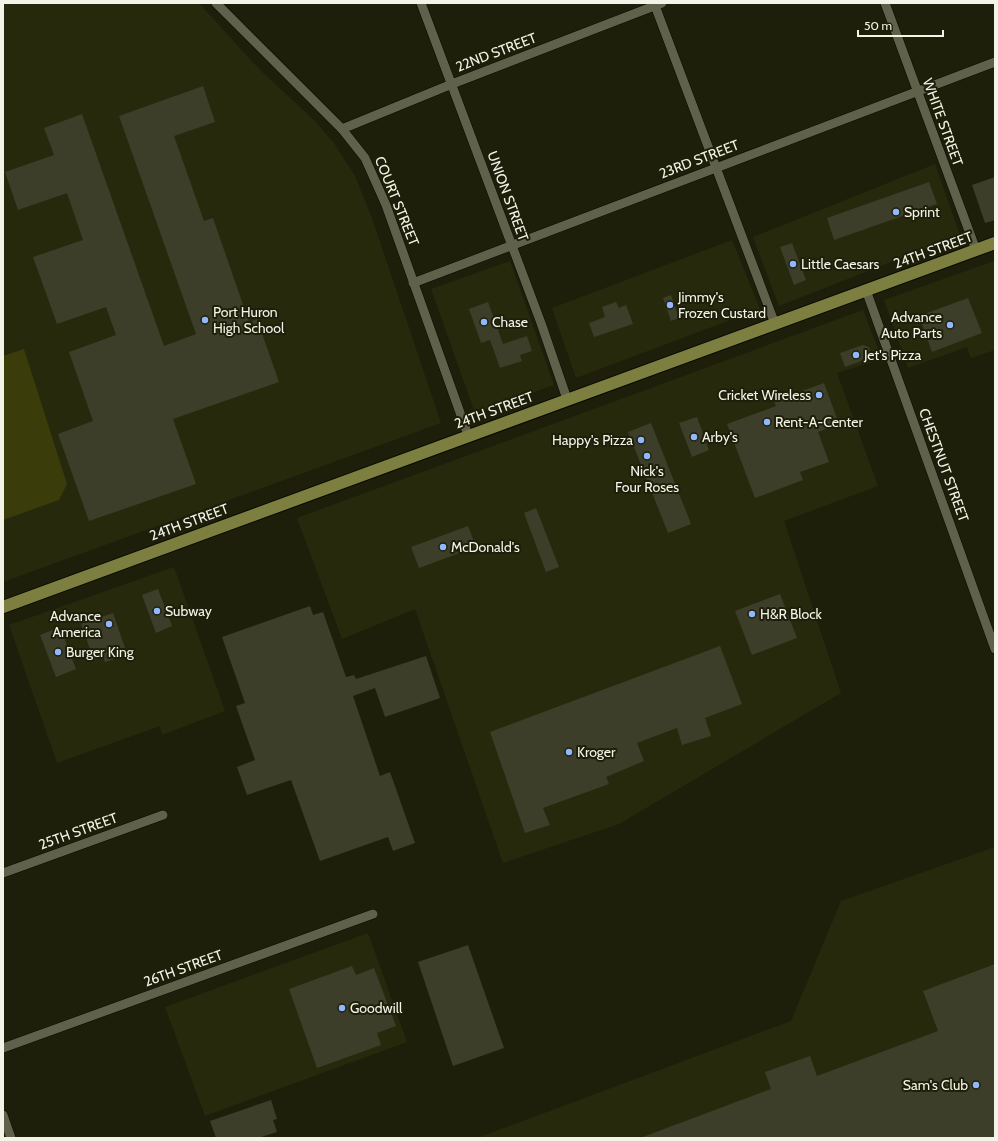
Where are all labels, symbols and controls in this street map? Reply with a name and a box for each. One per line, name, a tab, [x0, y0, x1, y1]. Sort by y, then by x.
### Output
scale bar	[858, 12, 943, 38]
text: 50 m	[864, 18, 892, 33]
street label: 22ND STREET	[453, 28, 539, 76]
street label: WHITE STREET	[919, 76, 967, 169]
street label: 23RD STREET	[657, 135, 742, 182]
street label: UNION STREET	[483, 149, 533, 244]
street label: COURT STREET	[371, 153, 423, 249]
place label: Sprint	[904, 203, 940, 221]
marker: Sprint	[891, 207, 901, 217]
street label: 24TH STREET	[891, 227, 975, 273]
place label: Little Caesars	[801, 255, 879, 273]
marker: Little Caesars	[788, 259, 798, 269]
place label: Jimmy's Frozen Custard	[677, 288, 766, 322]
marker: Jimmy's Frozen Custard	[665, 300, 675, 310]
place label: Port Huron High School	[213, 303, 285, 337]
place label: Advance Auto Parts	[881, 308, 942, 342]
place label: Chase	[492, 313, 528, 331]
marker: Port Huron High School	[200, 315, 210, 325]
marker: Chase	[479, 317, 489, 327]
marker: Advance Auto Parts	[945, 320, 955, 330]
place label: Jet's Pizza	[863, 346, 922, 364]
marker: Jet's Pizza	[851, 350, 861, 360]
place label: Cricket Wireless	[718, 386, 811, 404]
street label: 24TH STREET	[452, 387, 536, 433]
marker: Cricket Wireless	[814, 390, 824, 400]
street label: CHESTNUT STREET	[915, 406, 973, 525]
place label: Rent-A-Center	[775, 413, 863, 431]
marker: Rent-A-Center	[762, 417, 772, 427]
place label: Arby's	[702, 428, 738, 446]
place label: Happy's Pizza	[552, 431, 633, 449]
marker: Arby's	[689, 432, 699, 442]
marker: Happy's Pizza	[636, 435, 646, 445]
marker: Nick's Four Roses	[642, 451, 652, 461]
place label: Nick's Four Roses	[615, 462, 679, 496]
street label: 24TH STREET	[147, 499, 231, 545]
place label: McDonald's	[451, 538, 520, 556]
marker: McDonald's	[438, 542, 448, 552]
place label: Subway	[165, 602, 212, 620]
place label: H&R Block	[760, 605, 823, 623]
marker: Subway	[152, 606, 162, 616]
place label: Advance America	[50, 607, 101, 641]
marker: H&R Block	[747, 609, 757, 619]
marker: Advance America	[104, 619, 114, 629]
place label: Burger King	[66, 643, 135, 661]
marker: Burger King	[53, 647, 63, 657]
place label: Kroger	[577, 743, 616, 761]
marker: Kroger	[564, 747, 574, 757]
street label: 25TH STREET	[36, 808, 120, 854]
street label: 26TH STREET	[141, 945, 225, 991]
place label: Goodwill	[350, 999, 403, 1017]
marker: Goodwill	[337, 1003, 347, 1013]
place label: Sam's Club	[903, 1076, 968, 1094]
marker: Sam's Club	[971, 1080, 981, 1090]

